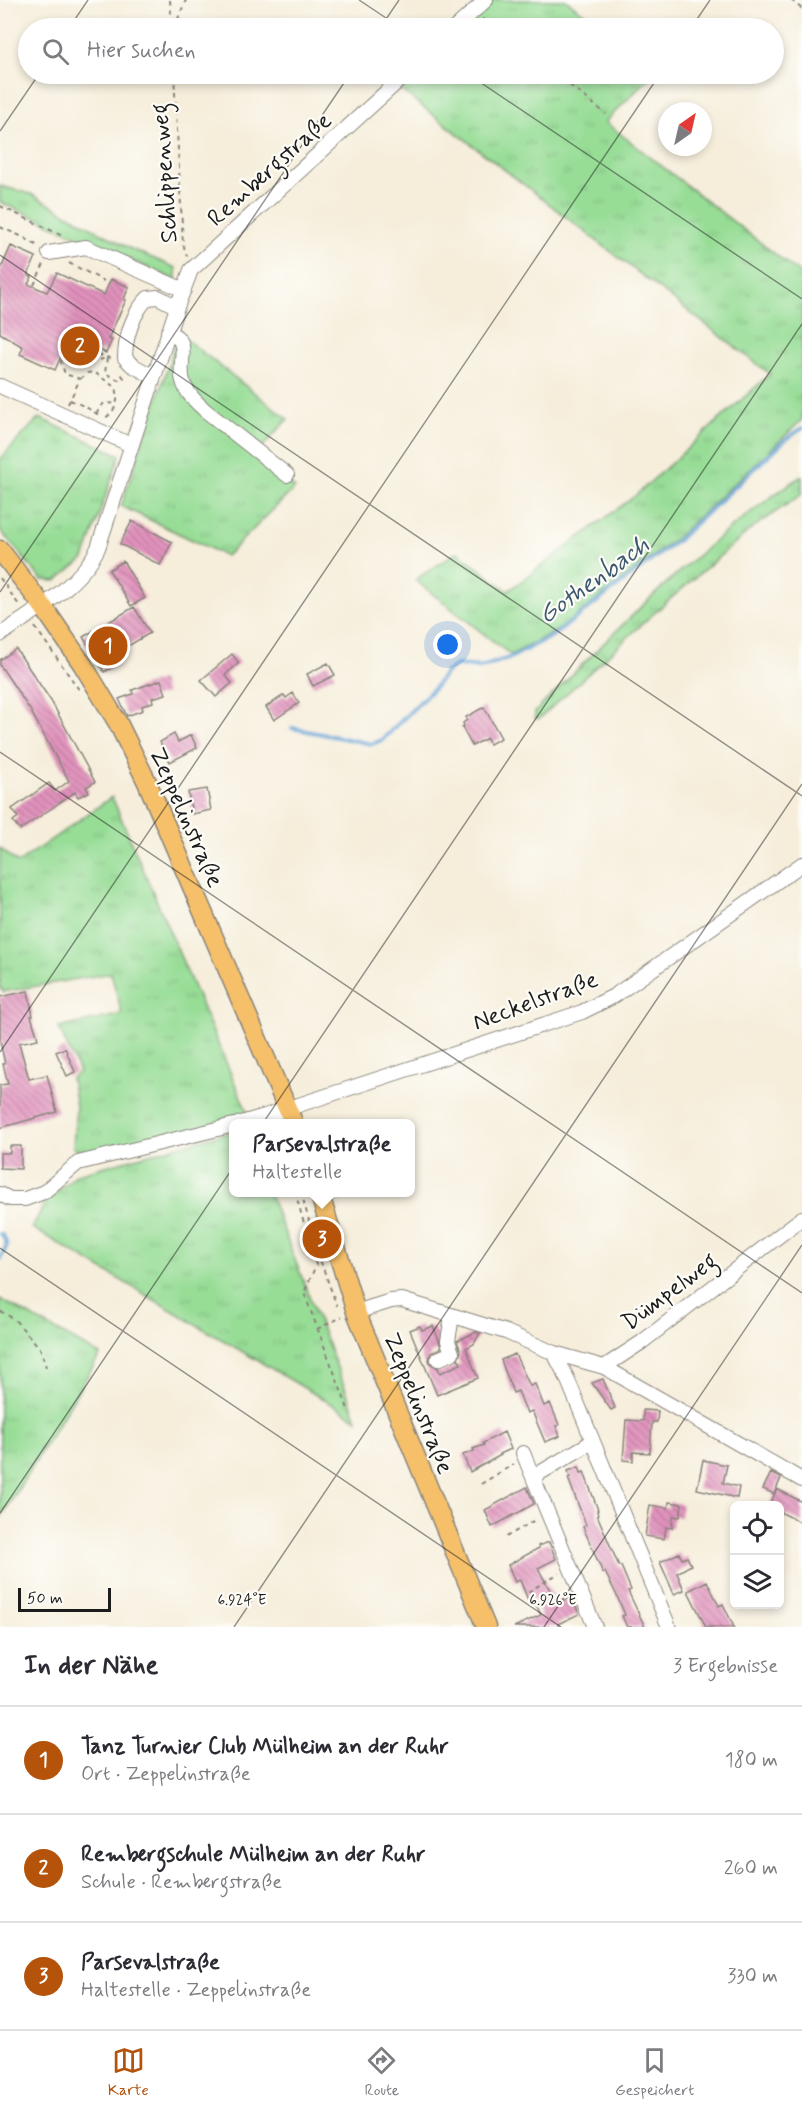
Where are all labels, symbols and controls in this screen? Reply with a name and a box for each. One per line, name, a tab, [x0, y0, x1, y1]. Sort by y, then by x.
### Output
search box	[18, 18, 784, 84]
icon: search	[39, 35, 72, 68]
text: Hier suchen	[87, 37, 196, 65]
street label: Schlippenweg	[145, 102, 189, 244]
north arrow	[658, 102, 712, 156]
street label: Rembergstraße	[201, 106, 341, 236]
pin: 2	[60, 324, 100, 368]
water label: Gothenbach	[532, 529, 657, 632]
pin: 1	[88, 624, 128, 668]
your location	[433, 630, 462, 659]
street label: Zeppelinstraße	[141, 743, 230, 893]
street label: Neckelstraße	[469, 964, 602, 1038]
popup	[229, 1119, 415, 1197]
text: Parsevalstraße	[253, 1131, 391, 1159]
text: Haltestelle	[253, 1159, 342, 1186]
pin: 3	[302, 1216, 342, 1262]
street label: Dümpelweg	[616, 1246, 726, 1341]
street label: Zeppelinstraße	[375, 1328, 460, 1479]
map controls	[730, 1501, 784, 1609]
button: locate	[730, 1501, 784, 1555]
button: layers	[730, 1555, 784, 1609]
scale bar	[18, 1585, 111, 1612]
text: 50 m	[27, 1588, 63, 1609]
text: 6.924°E	[217, 1591, 267, 1611]
text: 6.926°E	[529, 1591, 577, 1611]
text: In der Nähe	[24, 1649, 158, 1683]
text: 3 Ergebnisse	[673, 1653, 778, 1680]
text: Tanz Turnier Club Mülheim an der Ruhr	[81, 1733, 449, 1761]
text: 1	[39, 1747, 48, 1774]
text: 180 m	[725, 1747, 778, 1774]
text: Ort · Zeppelinstraße	[81, 1761, 251, 1788]
text: Rembergschule Mülheim an der Ruhr	[81, 1841, 426, 1869]
text: 2	[39, 1855, 48, 1882]
text: 260 m	[724, 1855, 778, 1882]
text: Schule · Rembergstraße	[81, 1869, 282, 1896]
text: Parsevalstraße	[81, 1949, 220, 1977]
text: 3	[39, 1963, 48, 1990]
text: 330 m	[727, 1963, 778, 1990]
text: Haltestelle · Zeppelinstraße	[81, 1977, 311, 2004]
tab: Karte	[108, 2044, 149, 2101]
tab: Route	[364, 2044, 399, 2101]
tab: Gespeichert	[615, 2044, 694, 2101]

